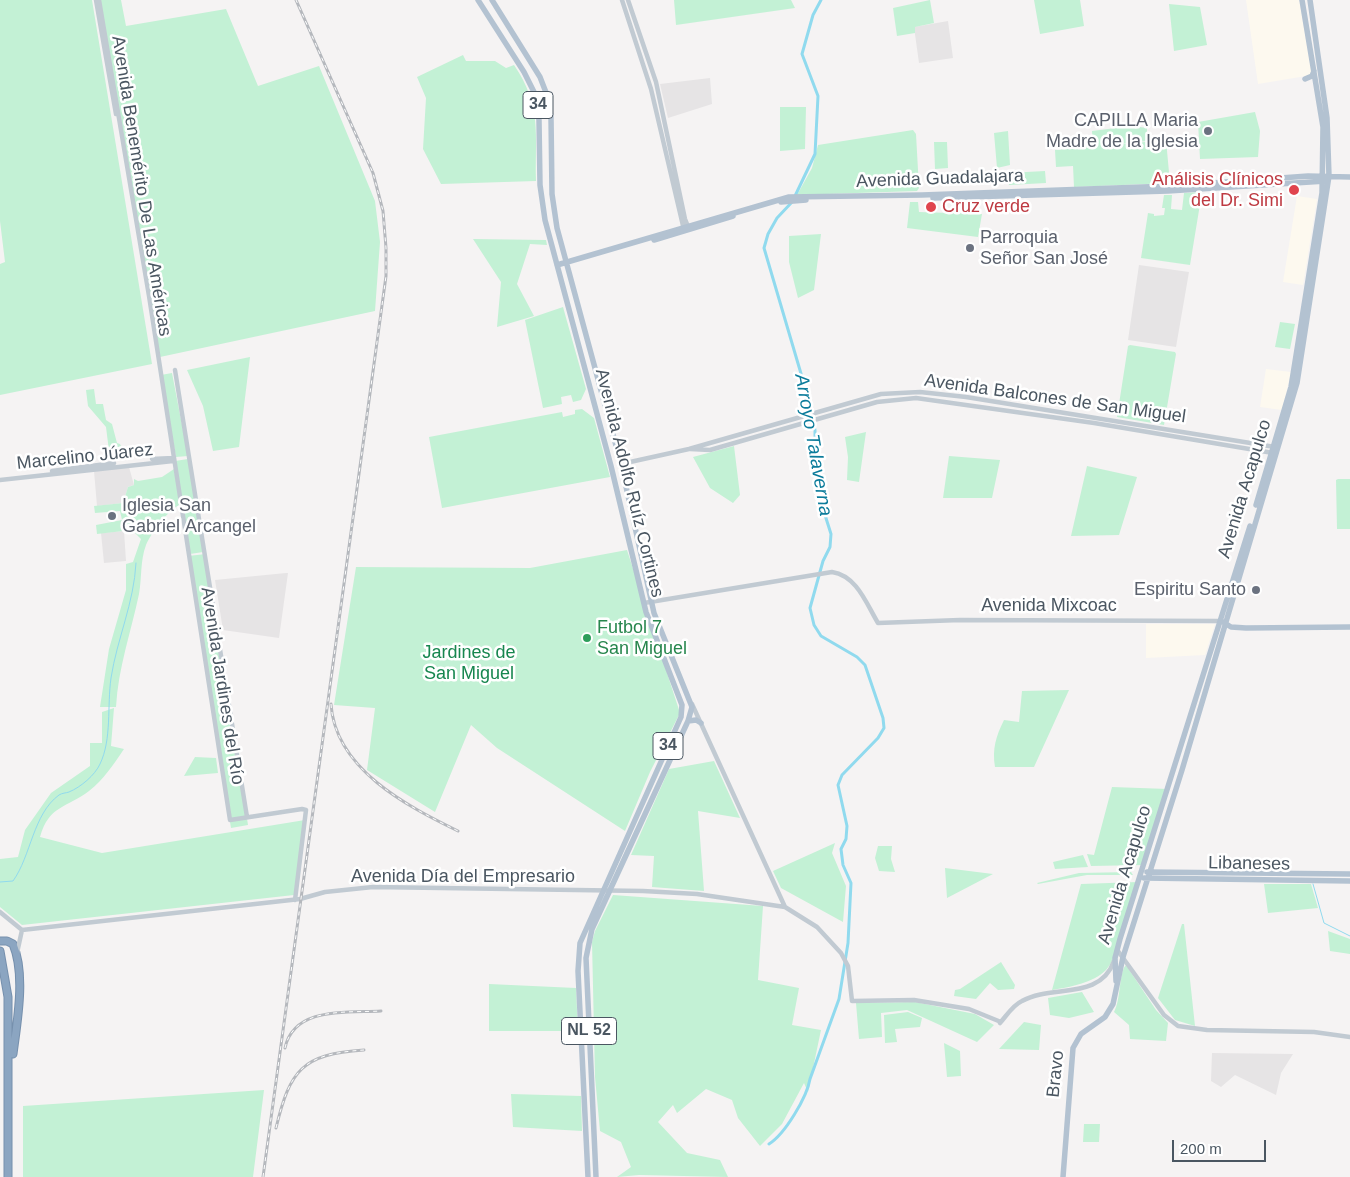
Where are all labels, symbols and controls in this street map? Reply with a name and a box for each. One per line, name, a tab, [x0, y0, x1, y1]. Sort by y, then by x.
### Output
street label: Avenida Benemérito De Las Américas	[107, 34, 175, 338]
road number: 34	[523, 92, 553, 118]
place label: CAPILLA Maria Madre de la Iglesia	[1046, 110, 1198, 152]
marker: CAPILLA Maria Madre de la Iglesia	[1202, 125, 1214, 137]
street label: Avenida Guadalajara	[856, 165, 1024, 193]
place label: Análisis Clínicos del Dr. Simi	[1152, 169, 1283, 212]
marker: Análisis Clínicos del Dr. Simi	[1287, 183, 1301, 197]
place label: Cruz verde	[942, 196, 1030, 218]
marker: Cruz verde	[924, 200, 938, 214]
place label: Parroquia Señor San José	[980, 227, 1108, 270]
marker: Parroquia Señor San José	[964, 242, 976, 254]
street label: Avenida Adolfo Ruíz Cortines	[590, 366, 668, 600]
street label: Avenida Balcones de San Miguel	[923, 370, 1187, 428]
water label: Arroyo Talaverna	[789, 372, 837, 518]
street label: Avenida Acapulco	[1214, 417, 1276, 561]
street label: Marcelino Júarez	[16, 439, 154, 475]
place label: Iglesia San Gabriel Arcangel	[122, 495, 256, 538]
marker: Iglesia San Gabriel Arcangel	[106, 510, 118, 522]
place label: Espiritu Santo	[1134, 579, 1246, 601]
marker: Espiritu Santo	[1250, 584, 1262, 596]
street label: Avenida Jardines del Río	[196, 586, 248, 786]
street label: Avenida Mixcoac	[981, 595, 1117, 617]
place label: Futbol 7 San Miguel	[597, 617, 687, 660]
marker: Futbol 7 San Miguel	[581, 632, 593, 644]
park label: Jardines de San Miguel	[422, 642, 516, 684]
road number: 34	[653, 732, 683, 759]
street label: Avenida Acapulco	[1094, 803, 1156, 947]
street label: Libaneses	[1208, 852, 1290, 876]
street label: Avenida Día del Empresario	[351, 866, 575, 888]
road number: NL 52	[562, 1018, 616, 1044]
street label: Bravo	[1043, 1049, 1069, 1099]
scale bar	[1175, 1130, 1269, 1162]
text: 200 m	[1180, 1140, 1222, 1157]

